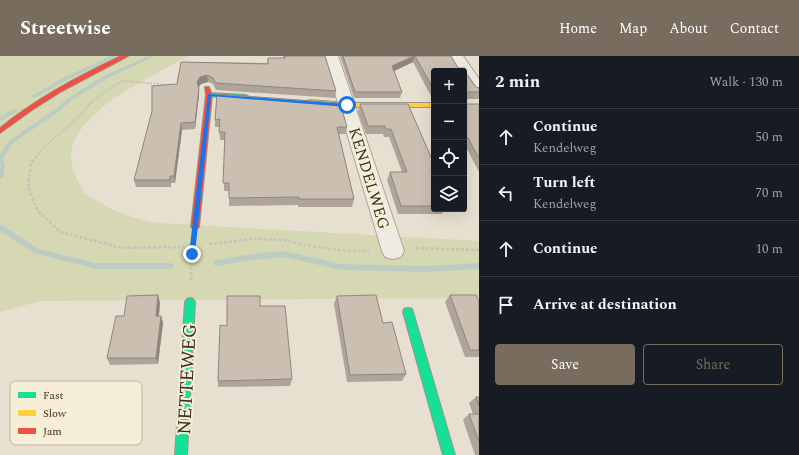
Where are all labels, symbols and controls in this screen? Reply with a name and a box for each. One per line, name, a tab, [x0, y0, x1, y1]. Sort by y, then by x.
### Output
text: Streetwise	[20, 14, 111, 43]
text: Home	[559, 18, 597, 39]
text: Map	[619, 18, 647, 39]
text: About	[669, 18, 708, 39]
text: Contact	[730, 18, 779, 39]
map controls	[431, 68, 467, 212]
button: +	[431, 68, 467, 104]
text: 2 min	[495, 69, 540, 95]
text: Walk · 130 m	[709, 72, 783, 92]
route start	[338, 96, 356, 114]
button: −	[431, 104, 467, 140]
text: Continue	[533, 115, 598, 138]
street label: KENDELWEG	[342, 124, 396, 232]
icon: ahead	[495, 126, 517, 148]
text: 50 m	[756, 127, 783, 147]
text: Kendelweg	[533, 138, 597, 158]
button: locate	[431, 140, 467, 176]
text: Turn left	[533, 171, 595, 194]
button: layers	[431, 176, 467, 212]
icon: left	[495, 182, 517, 204]
text: 70 m	[756, 183, 783, 203]
text: Kendelweg	[533, 194, 597, 214]
text: Continue	[533, 237, 598, 260]
icon: ahead	[495, 238, 517, 260]
text: 10 m	[756, 239, 783, 259]
route end	[183, 245, 201, 263]
text: Arrive at destination	[533, 293, 677, 316]
icon: arrive	[495, 294, 517, 316]
street label: NETTEWEG	[170, 323, 205, 435]
button: Save	[495, 344, 635, 385]
button: Share	[643, 344, 783, 385]
legend	[10, 381, 142, 445]
text: Fast	[43, 387, 64, 404]
text: Slow	[43, 405, 67, 422]
text: Jam	[43, 423, 62, 440]

